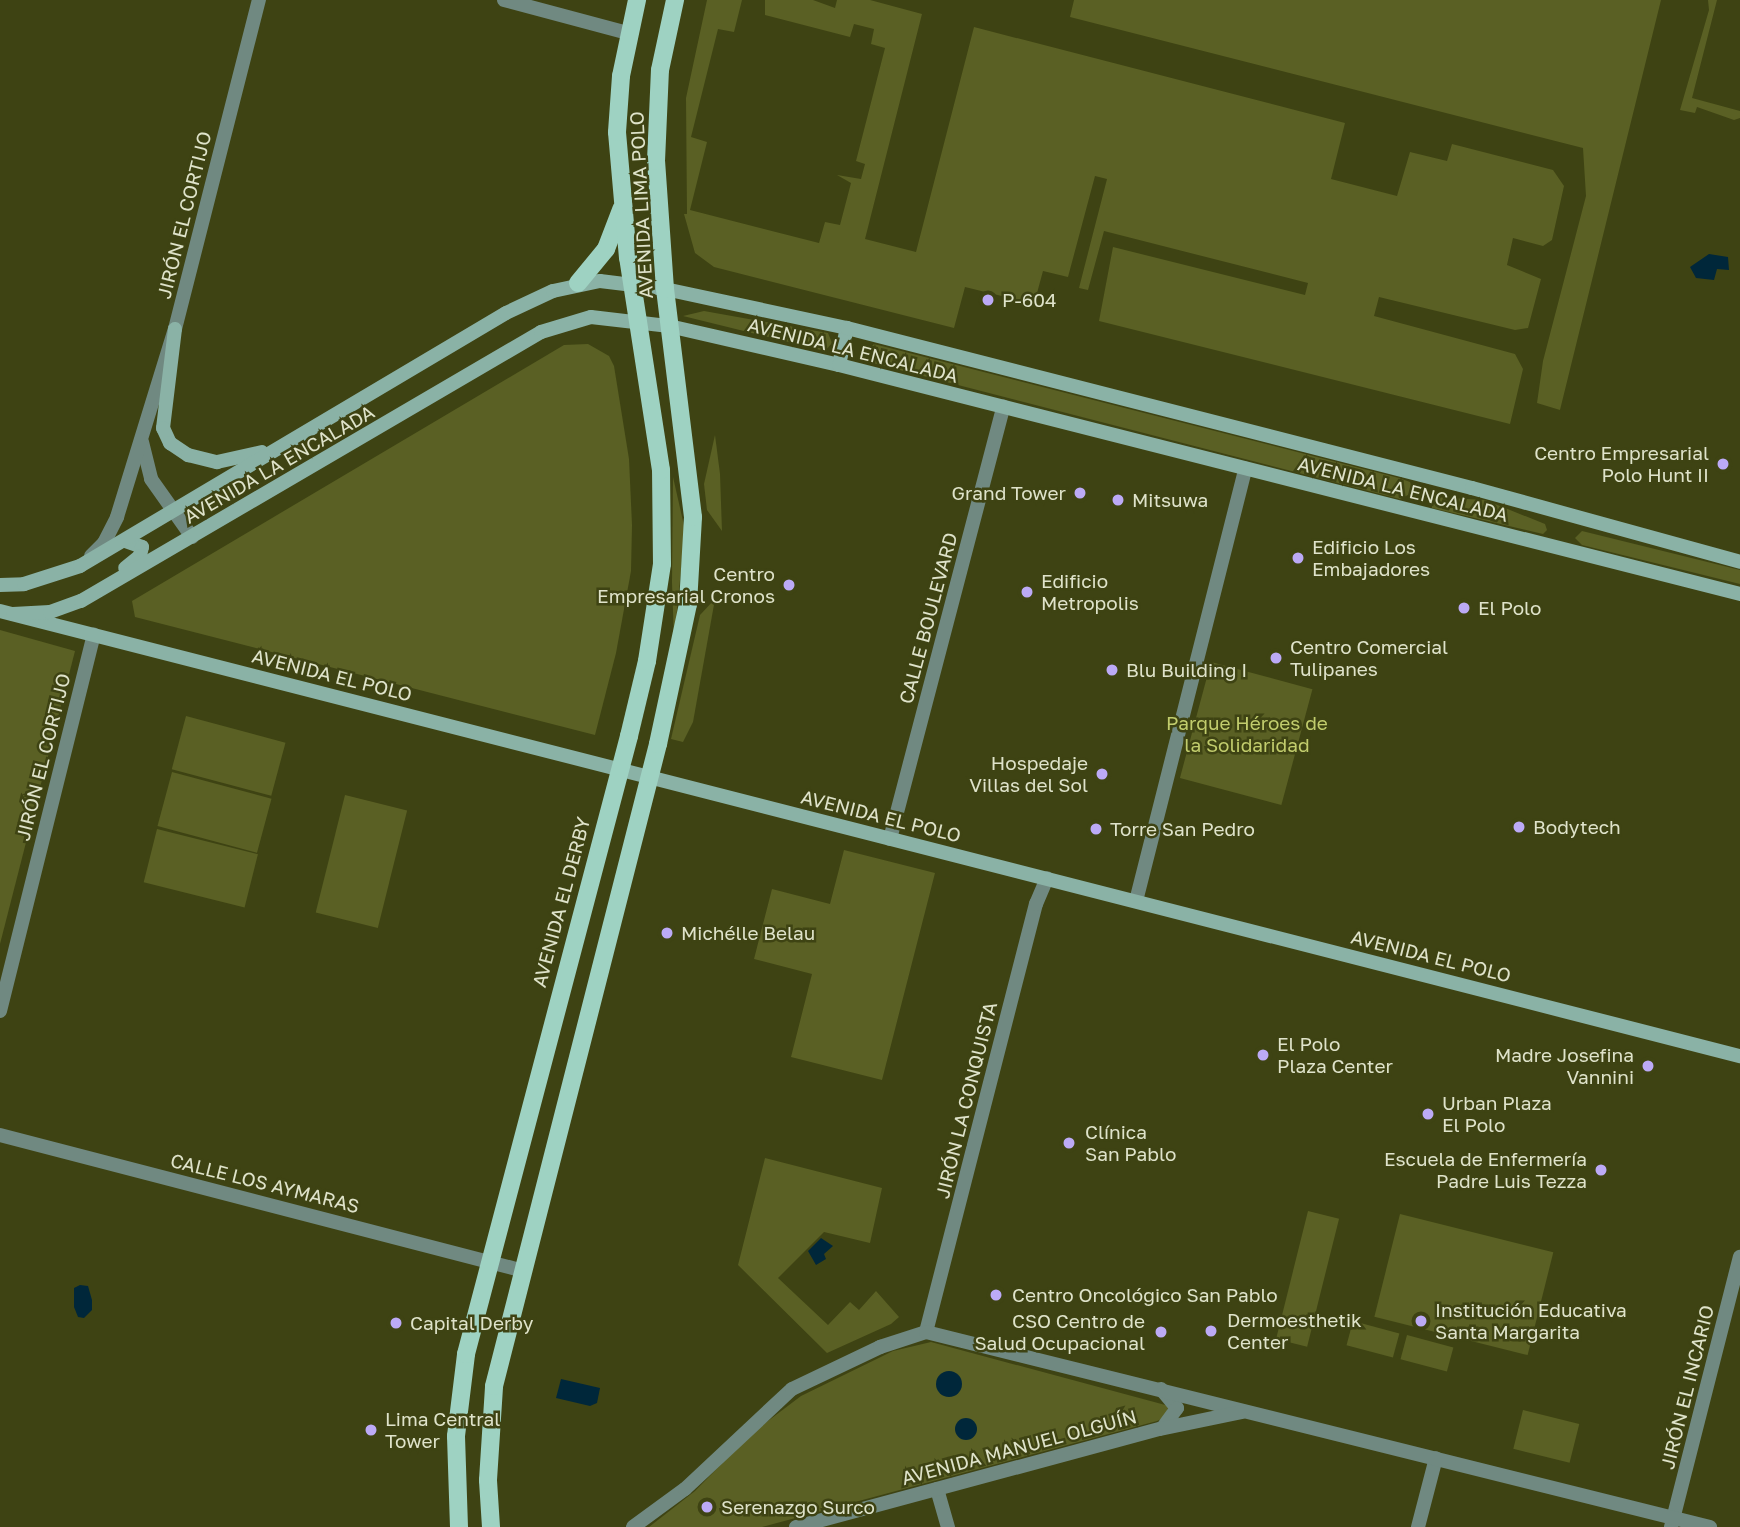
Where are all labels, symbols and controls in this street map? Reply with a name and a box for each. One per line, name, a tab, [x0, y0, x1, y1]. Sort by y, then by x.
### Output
street label: AVENIDA LIMA POLO	[625, 111, 657, 299]
street label: JIRÓN EL CORTIJO	[152, 129, 216, 301]
place label: P-604	[1002, 289, 1057, 311]
marker: P-604	[980, 292, 996, 308]
street label: AVENIDA LA ENCALADA	[745, 313, 961, 387]
street label: AVENIDA LA ENCALADA	[180, 400, 378, 528]
place label: Centro Empresarial Polo Hunt II	[1534, 442, 1709, 486]
street label: AVENIDA LA ENCALADA	[1295, 452, 1511, 526]
marker: Centro Empresarial Polo Hunt II	[1715, 456, 1731, 472]
place label: Grand Tower	[952, 482, 1066, 504]
marker: Grand Tower	[1072, 485, 1088, 501]
place label: Mitsuwa	[1132, 489, 1208, 511]
marker: Mitsuwa	[1110, 492, 1126, 508]
street label: CALLE BOULEVARD	[894, 530, 962, 706]
place label: Edificio Los Embajadores	[1312, 536, 1430, 580]
marker: Edificio Los Embajadores	[1290, 550, 1306, 566]
place label: Centro Empresarial Cronos	[597, 563, 775, 607]
place label: Edificio Metropolis	[1041, 570, 1139, 614]
marker: Centro Empresarial Cronos	[781, 577, 797, 593]
marker: Edificio Metropolis	[1019, 584, 1035, 600]
place label: El Polo	[1478, 597, 1541, 619]
marker: El Polo	[1456, 600, 1472, 616]
place label: Centro Comercial Tulipanes	[1290, 636, 1448, 680]
street label: AVENIDA EL POLO	[250, 644, 414, 706]
marker: Centro Comercial Tulipanes	[1268, 650, 1284, 666]
place label: Blu Building I	[1126, 659, 1247, 681]
marker: Blu Building I	[1104, 662, 1120, 678]
street label: JIRÓN EL CORTIJO	[11, 671, 75, 843]
park label: Parque Héroes de la Solidaridad	[1166, 712, 1328, 756]
place label: Hospedaje Villas del Sol	[969, 752, 1088, 796]
marker: Hospedaje Villas del Sol	[1094, 766, 1110, 782]
street label: AVENIDA EL POLO	[799, 785, 963, 847]
street label: AVENIDA EL DERBY	[527, 814, 595, 990]
place label: Bodytech	[1533, 816, 1621, 838]
place label: Torre San Pedro	[1110, 818, 1255, 840]
marker: Bodytech	[1511, 819, 1527, 835]
marker: Torre San Pedro	[1088, 821, 1104, 837]
place label: Michélle Belau	[681, 922, 815, 944]
marker: Michélle Belau	[659, 925, 675, 941]
street label: AVENIDA EL POLO	[1349, 925, 1513, 987]
street label: JIRÓN LA CONQUISTA	[931, 999, 1001, 1201]
place label: El Polo Plaza Center	[1277, 1033, 1393, 1077]
place label: Madre Josefina Vannini	[1495, 1044, 1634, 1088]
marker: El Polo Plaza Center	[1255, 1047, 1271, 1063]
marker: Madre Josefina Vannini	[1640, 1058, 1656, 1074]
place label: Urban Plaza El Polo	[1442, 1092, 1552, 1136]
marker: Urban Plaza El Polo	[1420, 1106, 1436, 1122]
place label: Clínica San Pablo	[1085, 1121, 1176, 1165]
marker: Clínica San Pablo	[1059, 1133, 1079, 1153]
street label: CALLE LOS AYMARAS	[168, 1148, 362, 1218]
place label: Escuela de Enfermería Padre Luis Tezza	[1384, 1148, 1587, 1192]
marker: Escuela de Enfermería Padre Luis Tezza	[1593, 1162, 1609, 1178]
place label: Centro Oncológico San Pablo	[1012, 1284, 1278, 1306]
marker: Centro Oncológico San Pablo	[986, 1285, 1006, 1305]
place label: Institución Educativa Santa Margarita	[1435, 1299, 1627, 1343]
street label: JIRÓN EL INCARIO	[1656, 1303, 1718, 1471]
place label: Dermoesthetik Center	[1227, 1309, 1362, 1353]
place label: CSO Centro de Salud Ocupacional	[974, 1310, 1145, 1354]
place label: Capital Derby	[410, 1312, 533, 1334]
marker: Institución Educativa Santa Margarita	[1413, 1313, 1429, 1329]
marker: Capital Derby	[388, 1315, 404, 1331]
marker: Dermoesthetik Center	[1201, 1321, 1221, 1341]
marker: CSO Centro de Salud Ocupacional	[1151, 1322, 1171, 1342]
street label: AVENIDA MANUEL OLGUÍN	[899, 1405, 1139, 1489]
place label: Lima Central Tower	[385, 1408, 500, 1452]
marker: Lima Central Tower	[363, 1422, 379, 1438]
place label: Serenazgo Surco	[721, 1496, 875, 1518]
marker: Serenazgo Surco	[699, 1499, 715, 1515]

